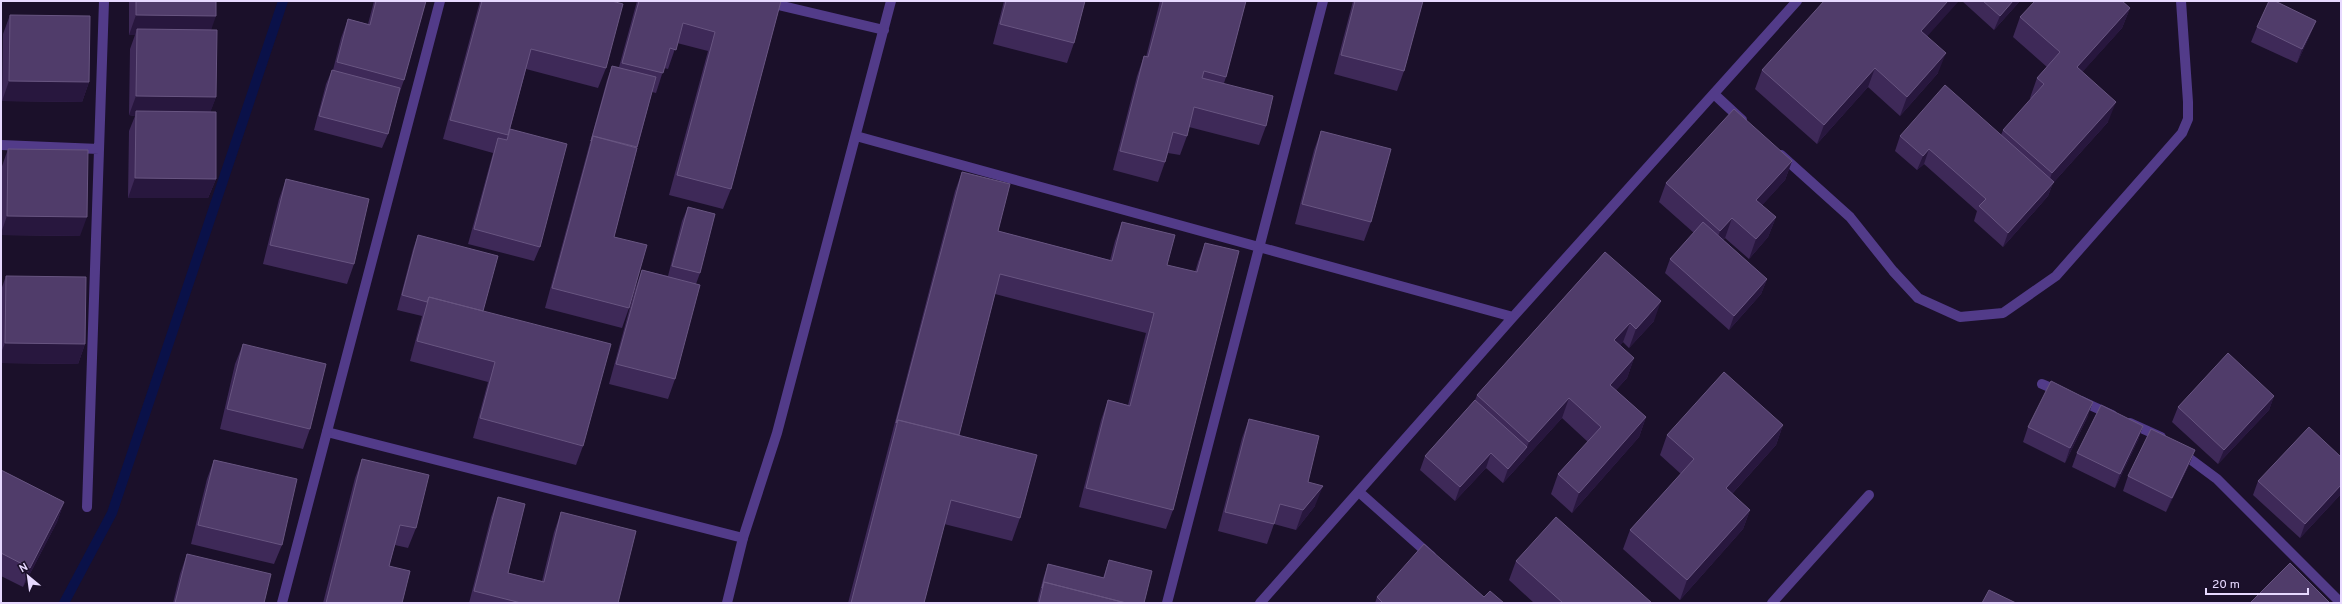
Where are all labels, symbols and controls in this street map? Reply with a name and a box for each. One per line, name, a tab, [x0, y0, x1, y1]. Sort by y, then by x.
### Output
north arrow	[8, 556, 48, 596]
text: N	[17, 560, 30, 576]
scale bar	[2206, 570, 2308, 596]
text: 20 m	[2212, 577, 2240, 593]

